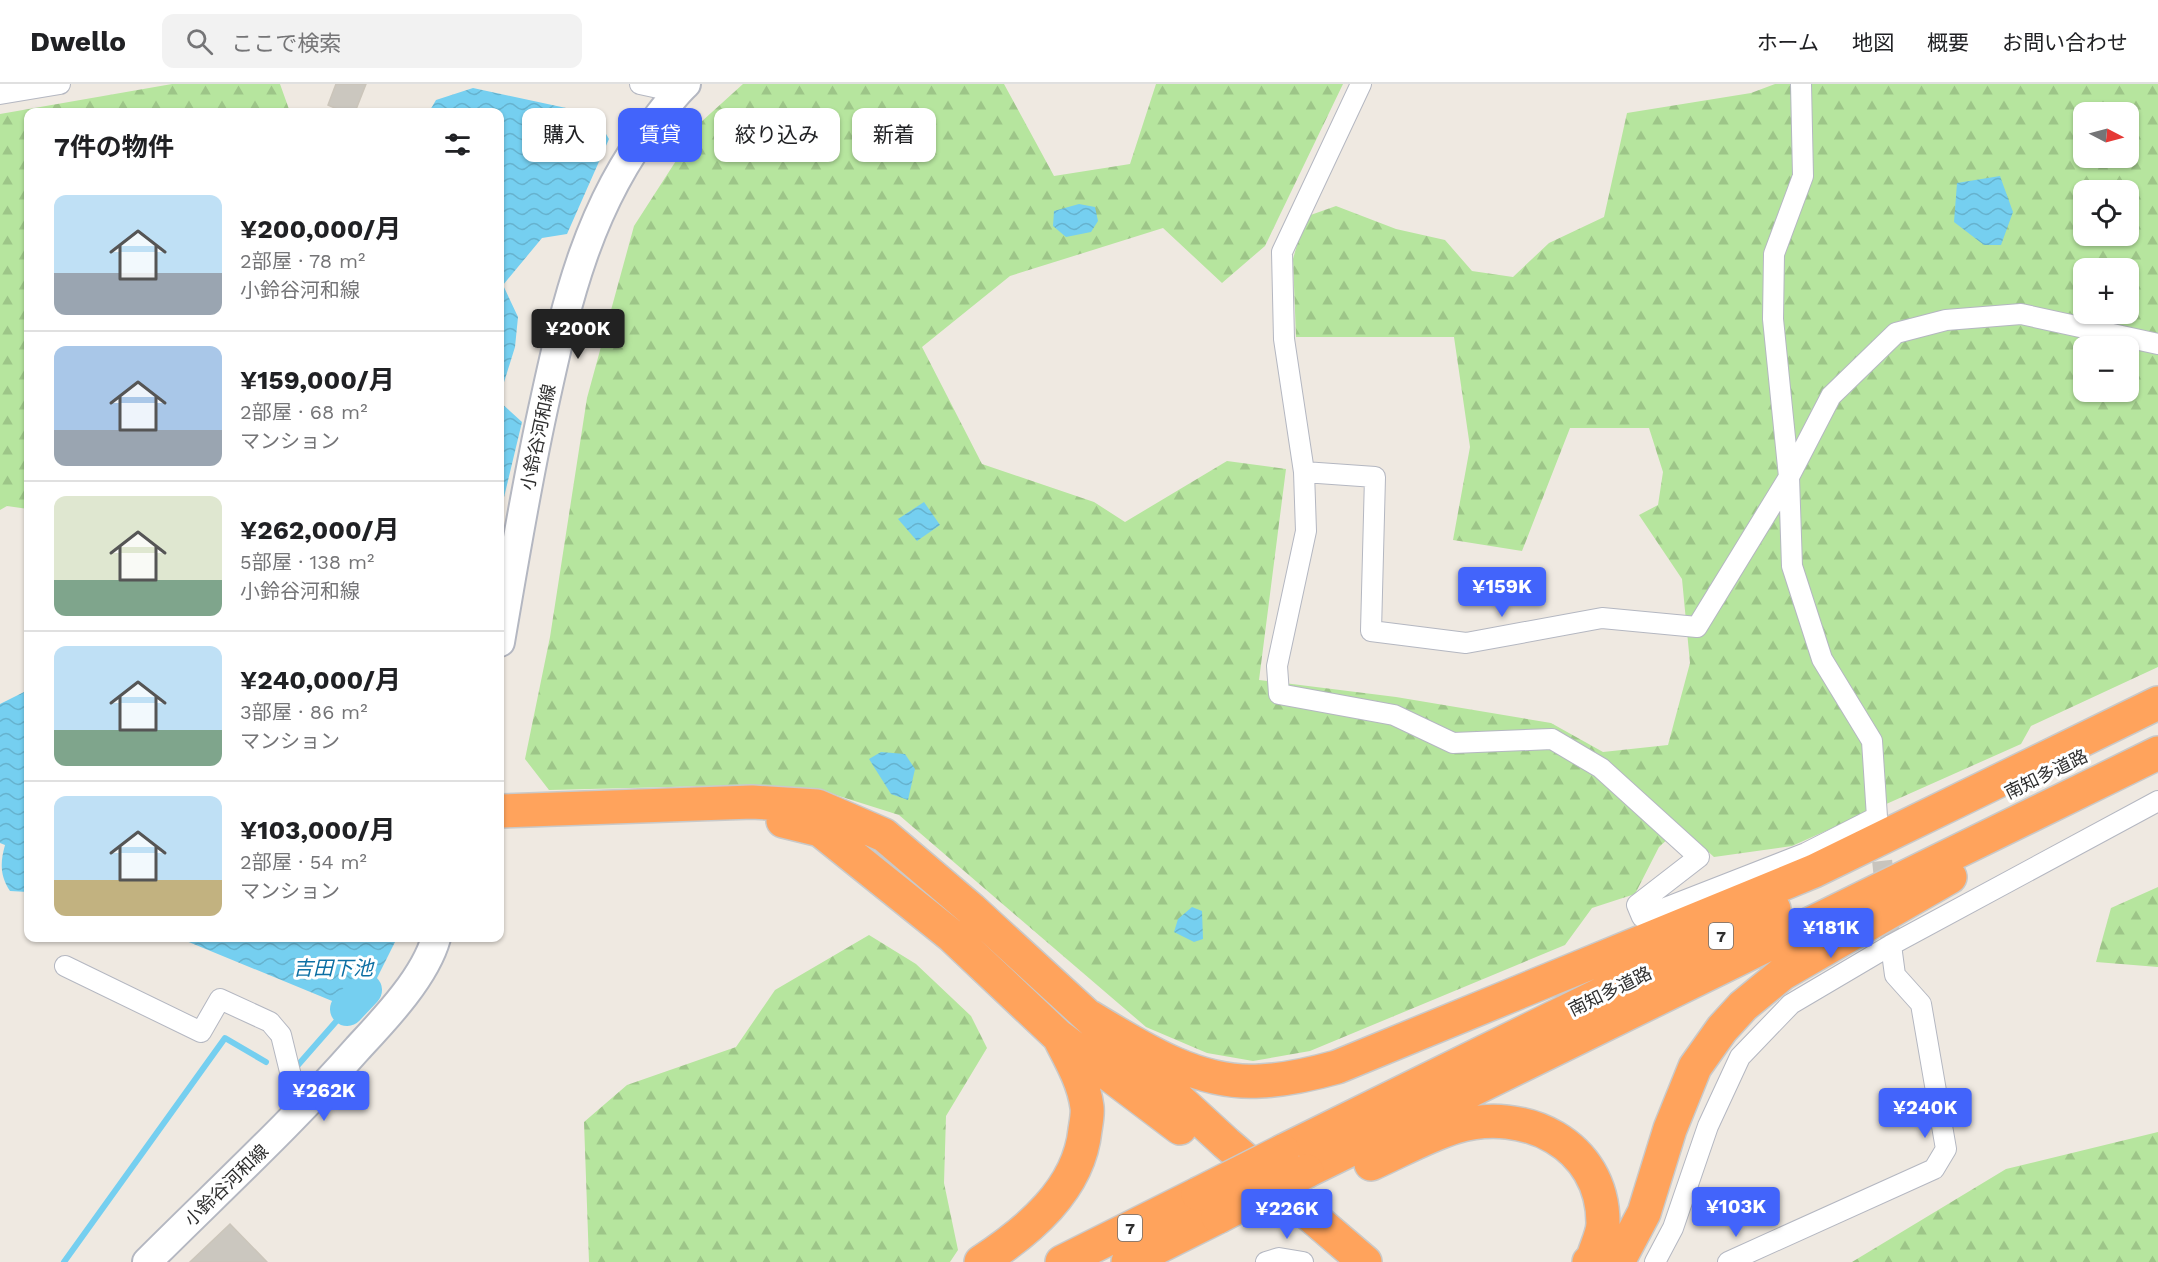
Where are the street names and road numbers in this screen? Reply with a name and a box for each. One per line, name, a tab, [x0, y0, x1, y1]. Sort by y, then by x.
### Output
street label: 小鈴谷河和線	[517, 382, 559, 492]
street label: 南知多道路	[2001, 745, 2091, 803]
road number: 7	[1709, 923, 1733, 949]
street label: 南知多道路	[1565, 962, 1655, 1020]
street label: 小鈴谷河和線	[180, 1140, 272, 1230]
road number: 7	[1118, 1215, 1142, 1241]

